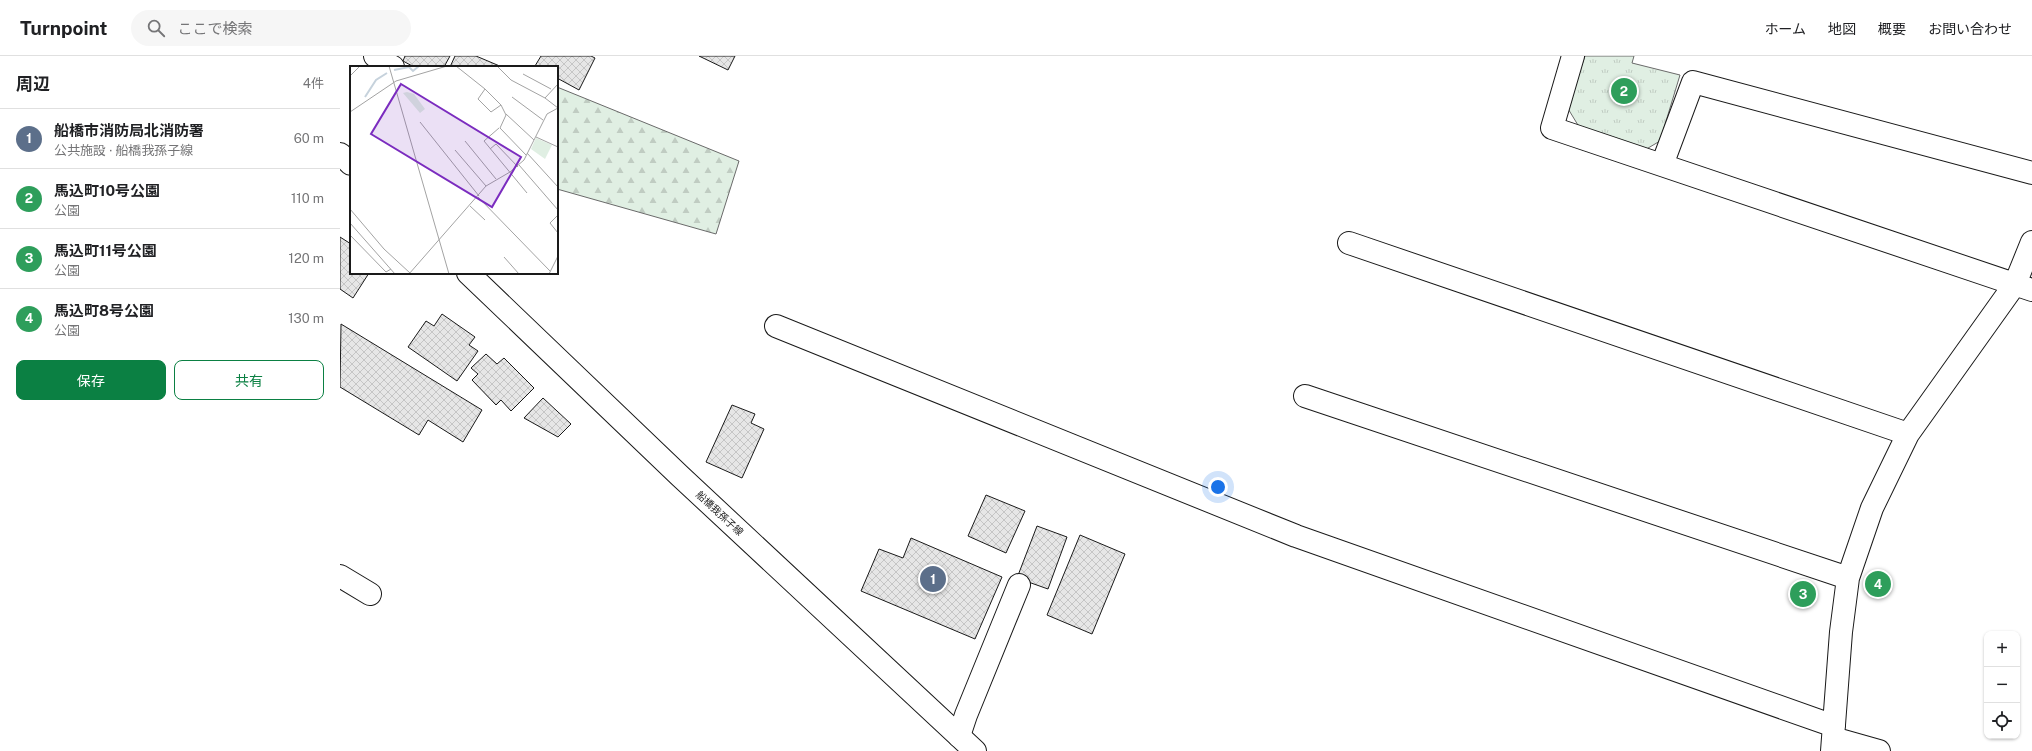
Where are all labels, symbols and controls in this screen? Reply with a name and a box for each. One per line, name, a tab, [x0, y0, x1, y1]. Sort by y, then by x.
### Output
search box	[131, 10, 411, 46]
text: Turnpoint	[20, 17, 107, 39]
icon: search	[145, 17, 167, 39]
text: ここで検索	[177, 20, 252, 37]
text: ホーム	[1764, 21, 1806, 37]
text: 地図	[1828, 21, 1856, 37]
text: 概要	[1878, 21, 1906, 37]
text: お問い合わせ	[1928, 21, 2012, 37]
inset map	[350, 66, 558, 274]
text: 周辺	[16, 74, 50, 94]
text: 4件	[303, 76, 324, 91]
pin: 2	[1611, 76, 1637, 106]
text: 船橋市消防局北消防署	[54, 122, 204, 139]
text: 1	[26, 131, 32, 146]
text: 60 m	[294, 131, 324, 146]
text: 公共施設 · 船橋我孫子線	[54, 143, 193, 158]
text: 馬込町10号公園	[54, 182, 160, 199]
text: 2	[25, 191, 33, 206]
text: 110 m	[291, 191, 324, 206]
text: 公園	[54, 203, 80, 218]
text: 馬込町11号公園	[54, 242, 157, 259]
text: 3	[25, 251, 33, 266]
text: 120 m	[289, 251, 324, 266]
text: 公園	[54, 263, 80, 278]
text: 馬込町8号公園	[54, 302, 154, 319]
text: 4	[25, 311, 33, 326]
text: 130 m	[288, 311, 324, 326]
text: 公園	[54, 323, 80, 338]
button: 保存	[16, 360, 166, 400]
button: 共有	[174, 360, 324, 400]
your location	[1208, 477, 1228, 497]
street label: 船橋我孫子線	[694, 488, 746, 538]
pin: 1	[920, 564, 946, 594]
pin: 4	[1865, 569, 1891, 599]
pin: 3	[1790, 579, 1816, 609]
map controls	[1984, 631, 2020, 739]
button: +	[1984, 631, 2020, 667]
button: −	[1984, 667, 2020, 703]
button: locate	[1984, 703, 2020, 739]

